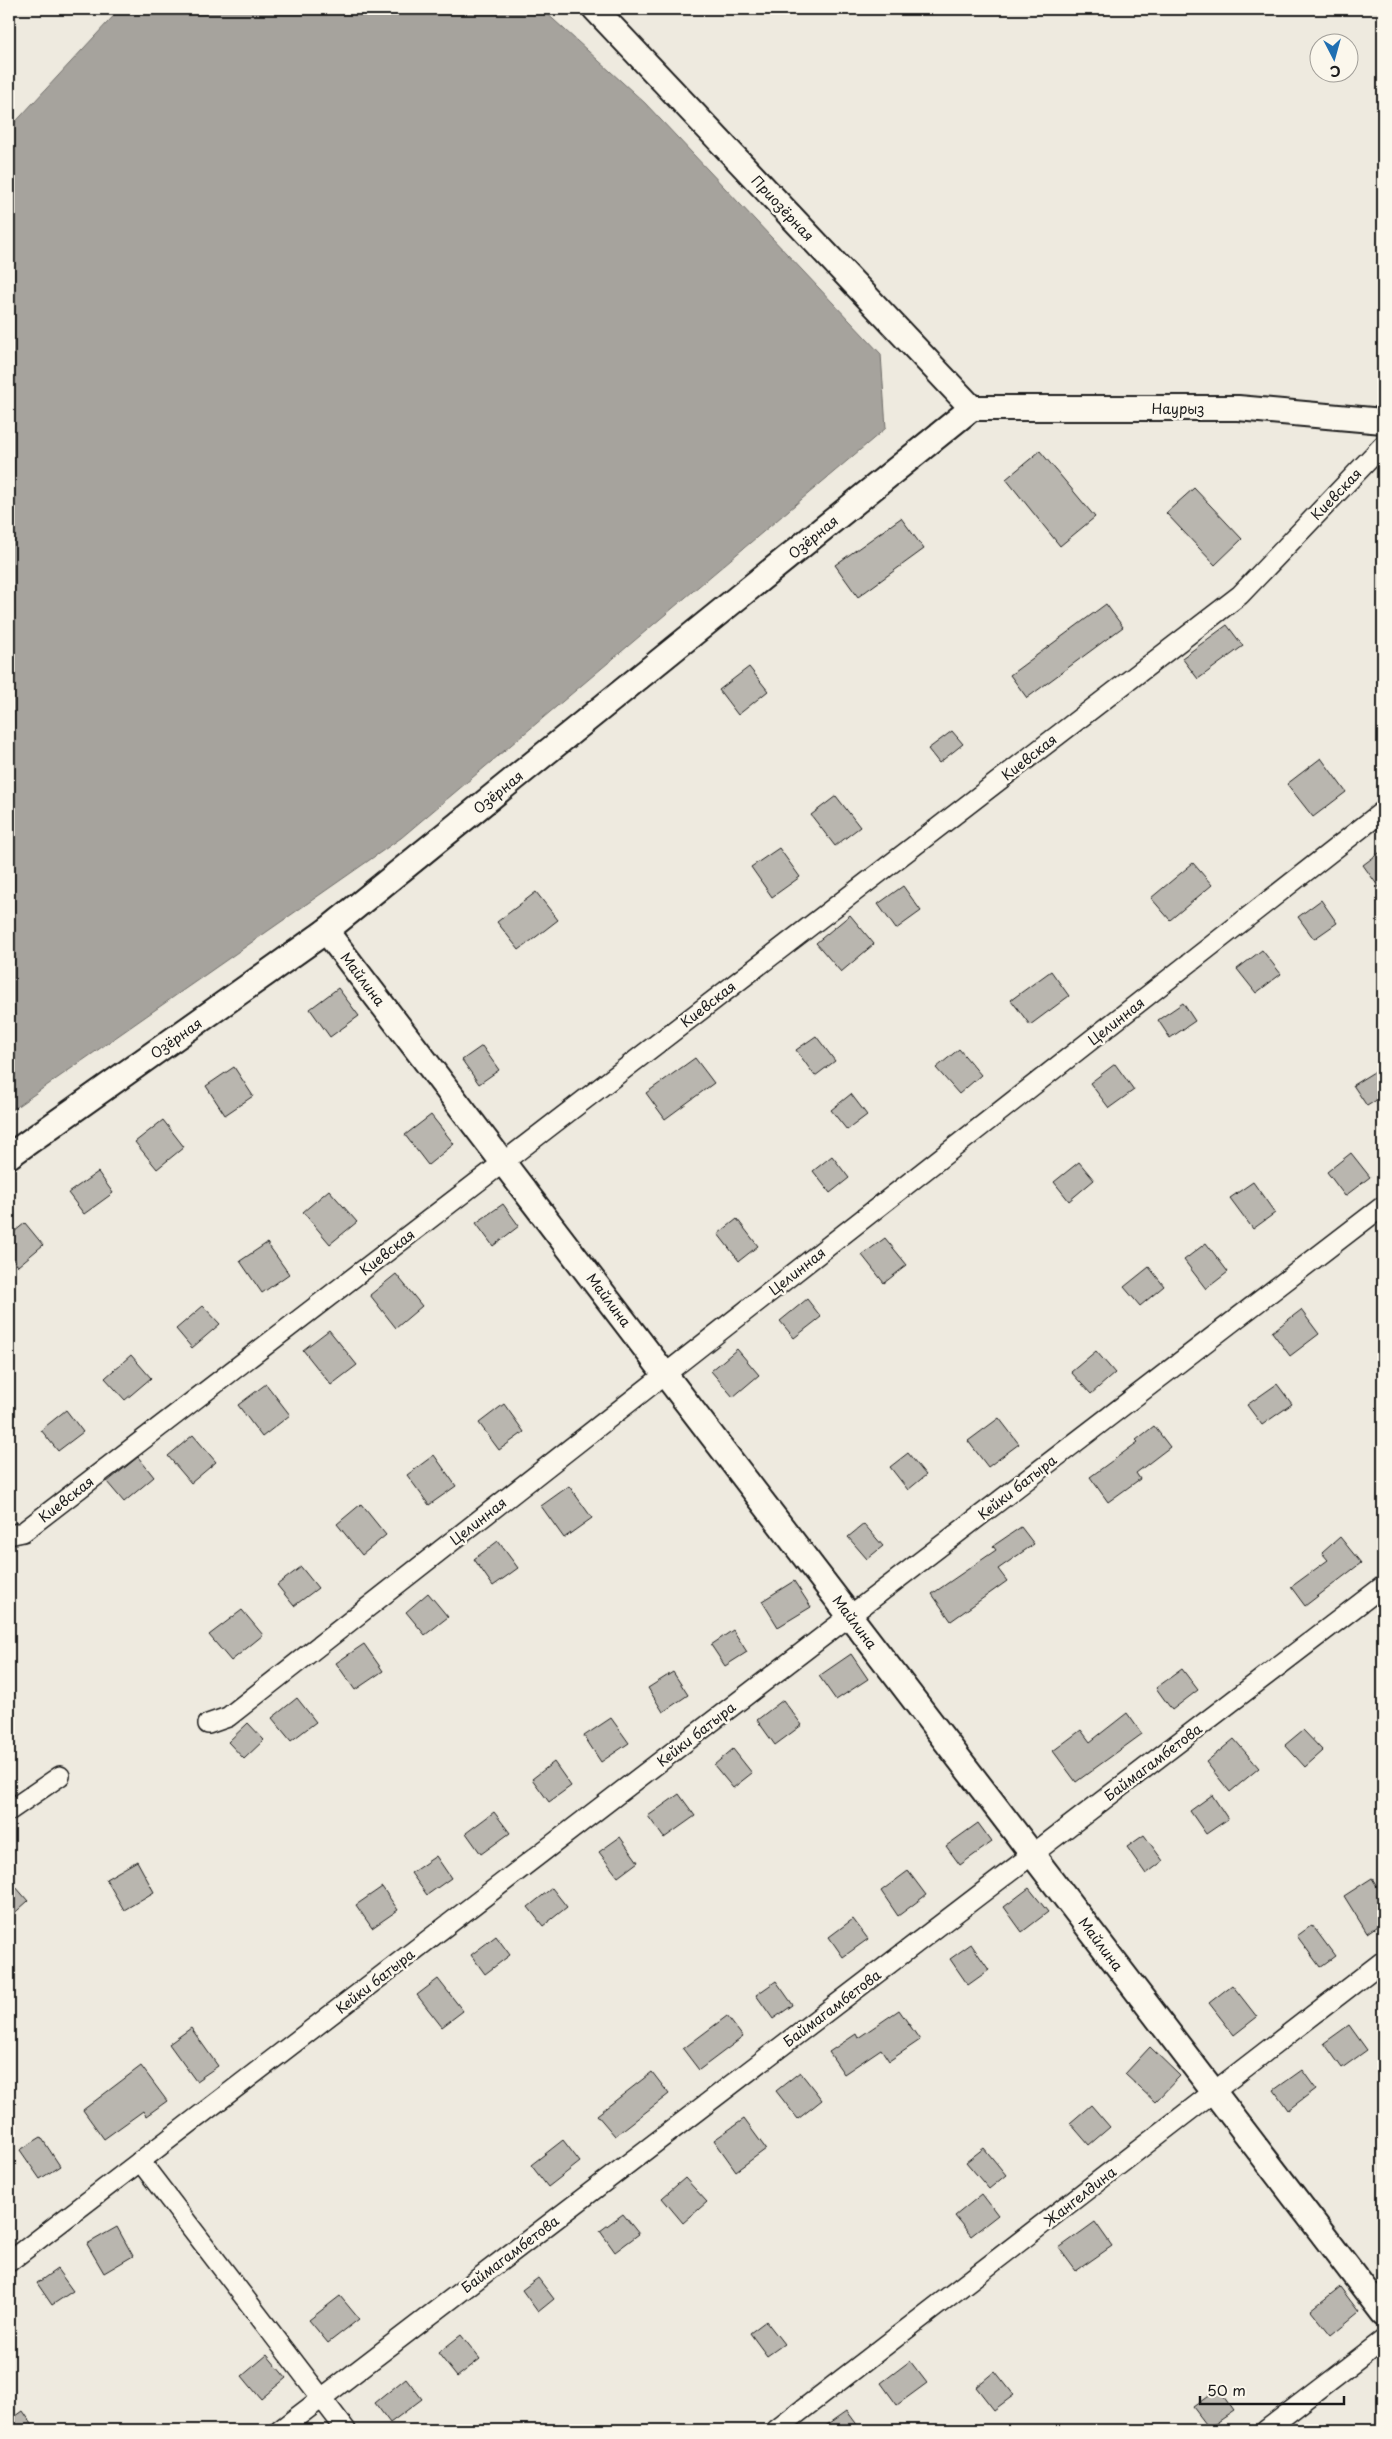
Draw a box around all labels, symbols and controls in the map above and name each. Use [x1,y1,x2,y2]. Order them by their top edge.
north arrow [1310,32,1360,82]
text: С [1329,60,1342,82]
street label: Приозёрная [747,170,819,246]
street label: Наурыз [1152,398,1204,419]
street label: Киевская [1306,463,1366,525]
street label: Озёрная [784,510,842,564]
street label: Киевская [997,729,1061,785]
street label: Озёрная [469,765,527,819]
street label: Майлина [336,948,390,1011]
street label: Киевская [676,976,740,1032]
street label: Целинная [1083,992,1149,1050]
street label: Озёрная [146,1013,206,1063]
street label: Киевская [355,1224,419,1280]
street label: Целинная [764,1242,830,1300]
street label: Майлина [582,1269,636,1332]
street label: Кейки батыра [973,1449,1061,1525]
street label: Киевская [34,1471,98,1527]
street label: Целинная [445,1492,511,1550]
street label: Майлина [828,1591,882,1654]
street label: Кейки батыра [652,1696,740,1772]
street label: Баймагамбетова [1100,1718,1207,1806]
street label: Майлина [1074,1913,1128,1976]
street label: Кейки батыра [331,1943,419,2019]
street label: Баймагамбетова [779,1964,886,2052]
street label: Жангелдина [1039,2161,1121,2231]
street label: Баймагамбетова [457,2210,564,2298]
scale bar [1200,2374,1343,2406]
text: 50 m [1207,2378,1246,2401]

